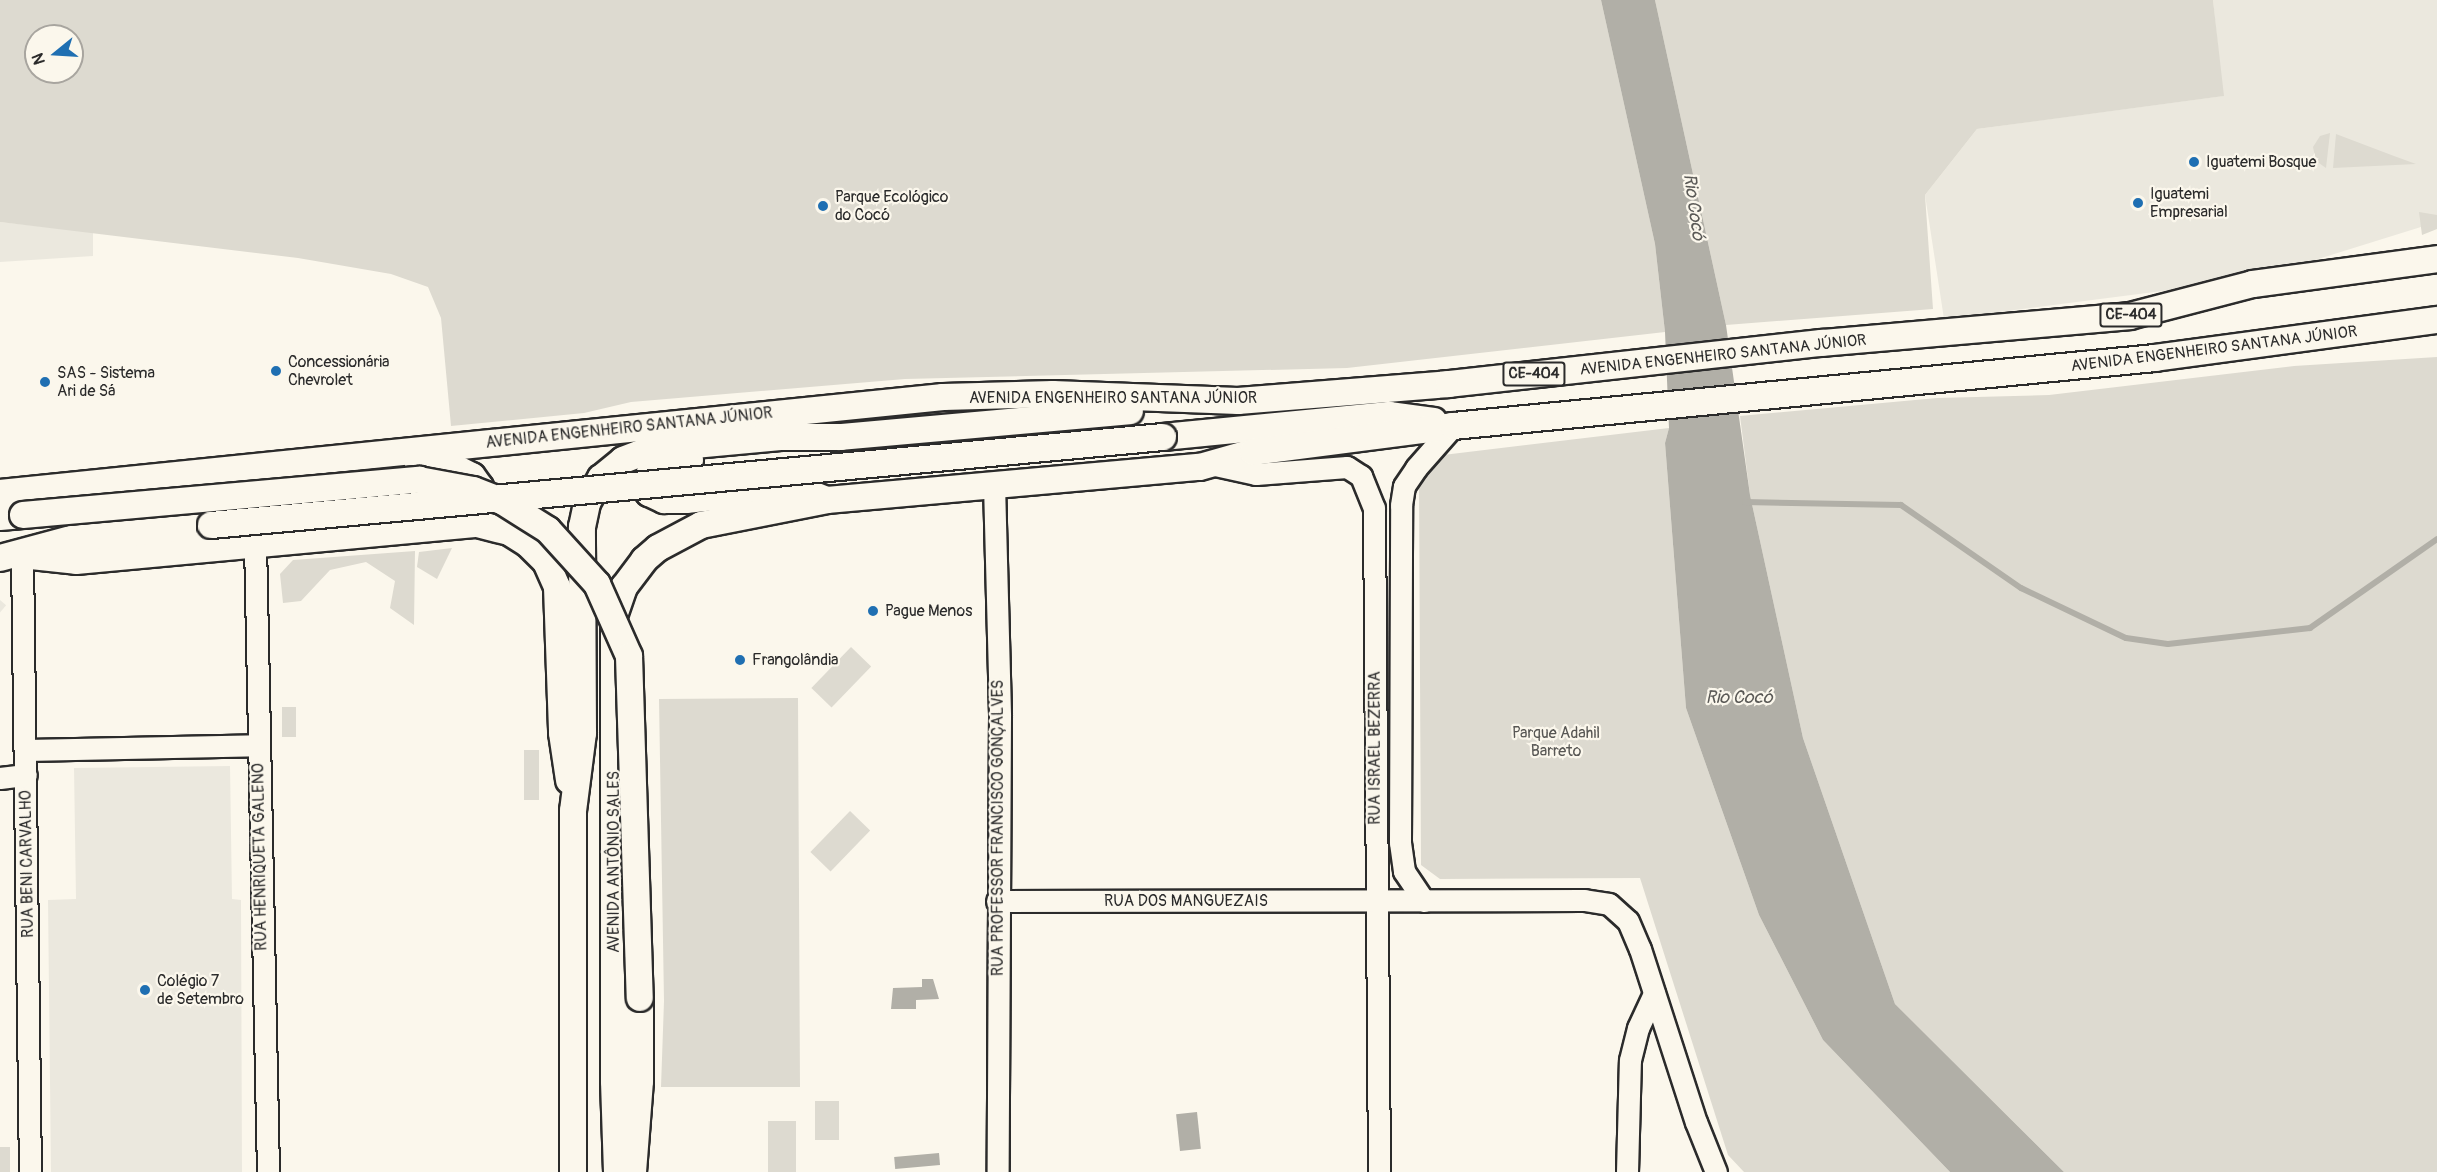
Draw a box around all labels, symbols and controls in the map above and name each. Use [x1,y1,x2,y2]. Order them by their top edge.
north arrow [24,24,84,84]
text: N [28,51,50,67]
place label: Iguatemi Bosque [2206,152,2316,172]
marker: Iguatemi Bosque [2187,155,2201,169]
water label: Rio Cocó [1678,172,1708,242]
place label: Iguatemi Empresarial [2150,184,2228,222]
place label: Parque Ecológico do Cocó [835,187,948,225]
marker: Iguatemi Empresarial [2131,196,2145,210]
marker: Parque Ecológico do Cocó [816,199,830,213]
road number: CE-404 [2098,303,2164,327]
street label: AVENIDA ENGENHEIRO SANTANA JÚNIOR [2070,322,2358,376]
street label: AVENIDA ENGENHEIRO SANTANA JÚNIOR [1579,330,1867,380]
place label: Concessionária Chevrolet [288,352,389,390]
road number: CE-404 [1501,362,1567,386]
place label: SAS - Sistema Ari de Sá [57,363,155,401]
marker: Concessionária Chevrolet [269,364,283,378]
marker: SAS - Sistema Ari de Sá [38,375,52,389]
street label: AVENIDA ENGENHEIRO SANTANA JÚNIOR [969,388,1257,408]
street label: AVENIDA ENGENHEIRO SANTANA JÚNIOR [485,403,773,453]
place label: Pague Menos [885,601,972,621]
marker: Pague Menos [866,604,880,618]
place label: Frangolândia [752,650,838,670]
marker: Frangolândia [733,653,747,667]
street label: RUA ISRAEL BEZERRA [1365,671,1385,825]
street label: RUA PROFESSOR FRANCISCO GONÇALVES [988,680,1008,976]
water label: Rio Cocó [1706,687,1772,709]
park label: Parque Adahil Barreto [1512,723,1600,761]
street label: RUA HENRIQUETA GALENO [249,763,271,951]
street label: AVENIDA ANTÔNIO SALES [604,771,624,953]
street label: RUA BENI CARVALHO [16,790,38,938]
street label: RUA DOS MANGUEZAIS [1104,891,1268,911]
place label: Colégio 7 de Setembro [157,971,244,1009]
marker: Colégio 7 de Setembro [138,983,152,997]

